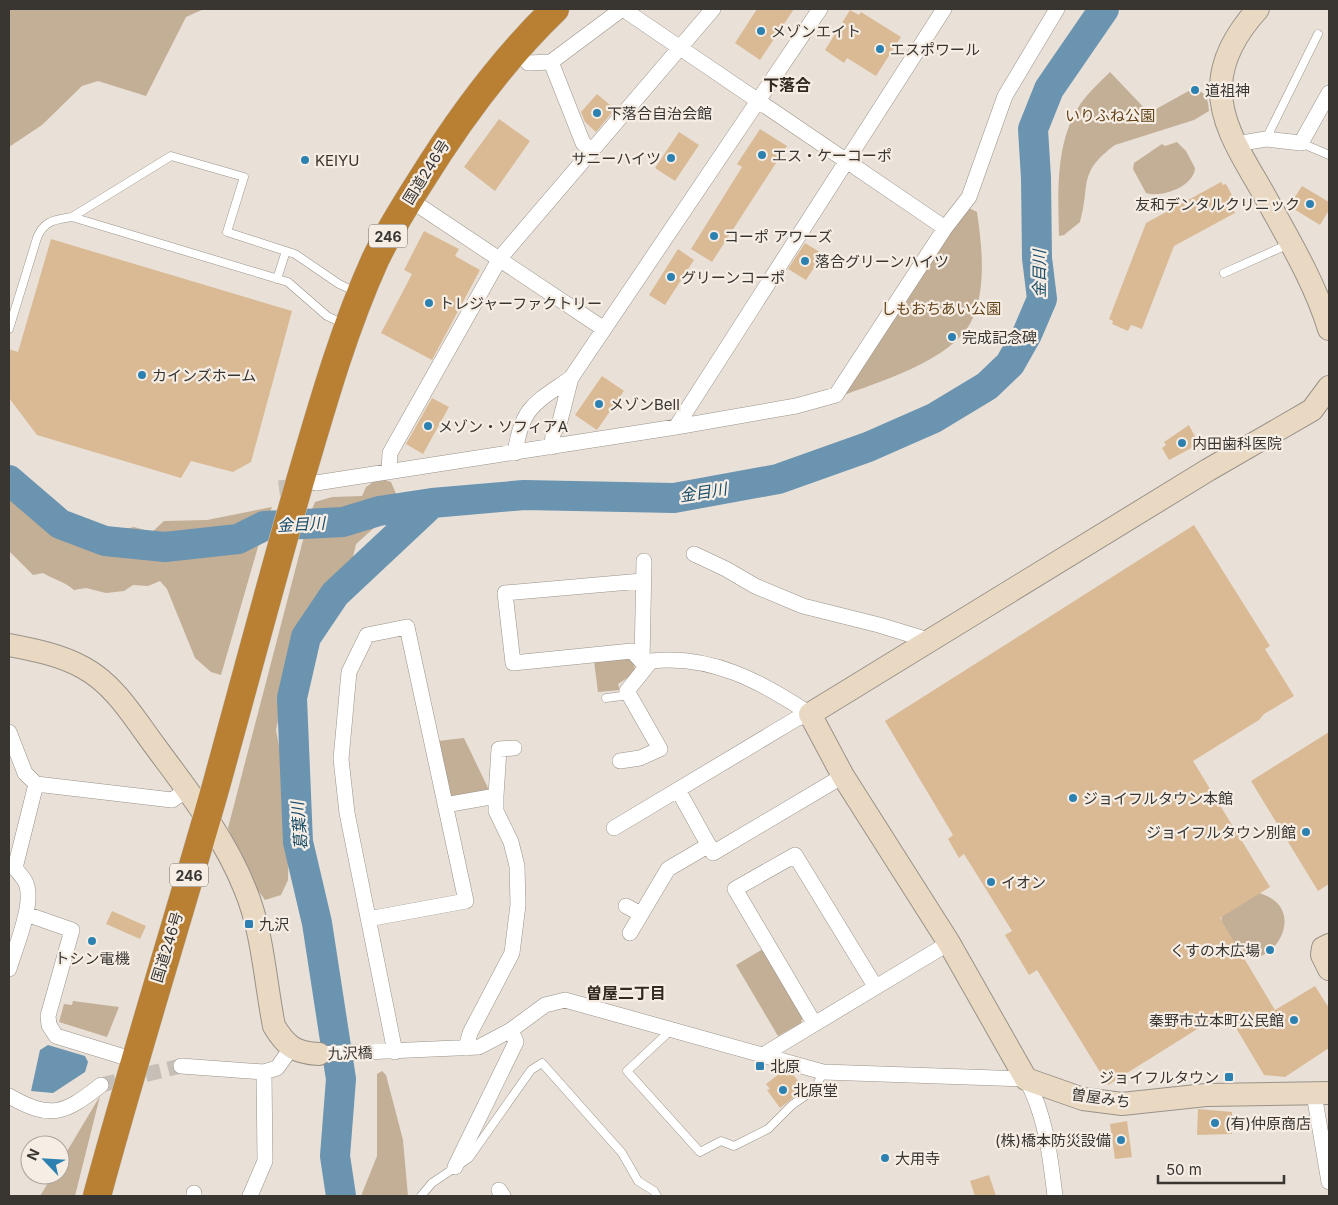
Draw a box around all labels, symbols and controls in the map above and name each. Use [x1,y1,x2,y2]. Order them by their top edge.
place label: メゾンエイト [771,22,861,41]
marker: メゾンエイト [755,25,767,37]
place label: エスポワール [890,40,980,59]
marker: エスポワール [874,43,886,55]
district label: 下落合 [763,75,811,95]
place label: 道祖神 [1205,81,1250,100]
marker: 道祖神 [1189,84,1201,96]
place label: 下落合自治会館 [607,104,712,123]
park label: いりふね公園 [1065,106,1155,125]
marker: 下落合自治会館 [591,107,603,119]
street label: 国道246号 [399,136,453,208]
place label: エス・ケーコーポ [772,146,892,165]
place label: サニーハイツ [572,149,661,168]
marker: エス・ケーコーポ [756,149,768,161]
place label: KEIYU [315,151,359,170]
marker: サニーハイツ [665,152,677,164]
marker: KEIYU [299,154,311,166]
place label: 友和デンタルクリニック [1135,195,1300,214]
marker: 友和デンタルクリニック [1304,198,1316,210]
road number: 246 [369,225,407,248]
place label: コーポ アワーズ [724,227,832,246]
marker: コーポ アワーズ [708,230,720,242]
water label: 金目川 [1029,248,1049,298]
place label: 落合グリーンハイツ [815,252,949,271]
marker: 落合グリーンハイツ [799,255,811,267]
place label: グリーンコーポ [681,268,785,287]
marker: グリーンコーポ [665,271,677,283]
place label: トレジャーファクトリー [439,294,602,313]
marker: トレジャーファクトリー [423,297,435,309]
park label: しもおちあい公園 [881,299,1001,318]
place label: 完成記念碑 [962,328,1037,347]
marker: 完成記念碑 [946,331,958,343]
place label: カインズホーム [152,366,256,385]
marker: カインズホーム [136,369,148,381]
place label: メゾンBell [609,395,680,414]
marker: メゾンBell [593,398,605,410]
place label: メゾン・ソフィアA [438,417,568,436]
marker: メゾン・ソフィアA [422,420,434,432]
place label: 内田歯科医院 [1192,434,1282,453]
marker: 内田歯科医院 [1176,437,1188,449]
water label: 金目川 [678,478,730,506]
water label: 金目川 [277,513,327,535]
place label: ジョイフルタウン本館 [1083,789,1233,808]
marker: ジョイフルタウン本館 [1067,792,1079,804]
water label: 葛葉川 [287,799,311,851]
place label: ジョイフルタウン別館 [1146,823,1296,842]
marker: ジョイフルタウン別館 [1300,826,1312,838]
road number: 246 [170,864,208,886]
place label: イオン [1001,873,1046,892]
marker: イオン [985,876,997,888]
street label: 国道246号 [147,909,187,985]
place label: 九沢 [259,915,289,934]
marker: 九沢 [243,918,255,930]
marker: トシン電機 [86,935,98,947]
place label: くすの木広場 [1170,941,1260,960]
marker: くすの木広場 [1264,944,1276,956]
place label: トシン電機 [54,949,130,968]
district label: 曽屋二丁目 [586,983,666,1003]
place label: 秦野市立本町公民館 [1149,1011,1284,1030]
marker: 秦野市立本町公民館 [1288,1014,1300,1026]
street label: 九沢橋 [327,1043,373,1063]
place label: 北原 [770,1057,800,1076]
marker: 北原 [754,1060,766,1072]
place label: ジョイフルタウン [1099,1068,1219,1087]
marker: ジョイフルタウン [1223,1071,1235,1083]
place label: 北原堂 [793,1081,838,1100]
marker: 北原堂 [777,1084,789,1096]
street label: 曽屋みち [1070,1084,1132,1112]
place label: (有)仲原商店 [1225,1114,1311,1133]
marker: (有)仲原商店 [1209,1117,1221,1129]
place label: (株)橋本防災設備 [995,1131,1111,1150]
marker: (株)橋本防災設備 [1115,1134,1127,1146]
north arrow [20,1135,70,1185]
text: N [23,1146,43,1163]
place label: 大用寺 [895,1149,940,1168]
marker: 大用寺 [879,1152,891,1164]
scale bar [1158,1152,1284,1184]
text: 50 m [1166,1160,1202,1179]

